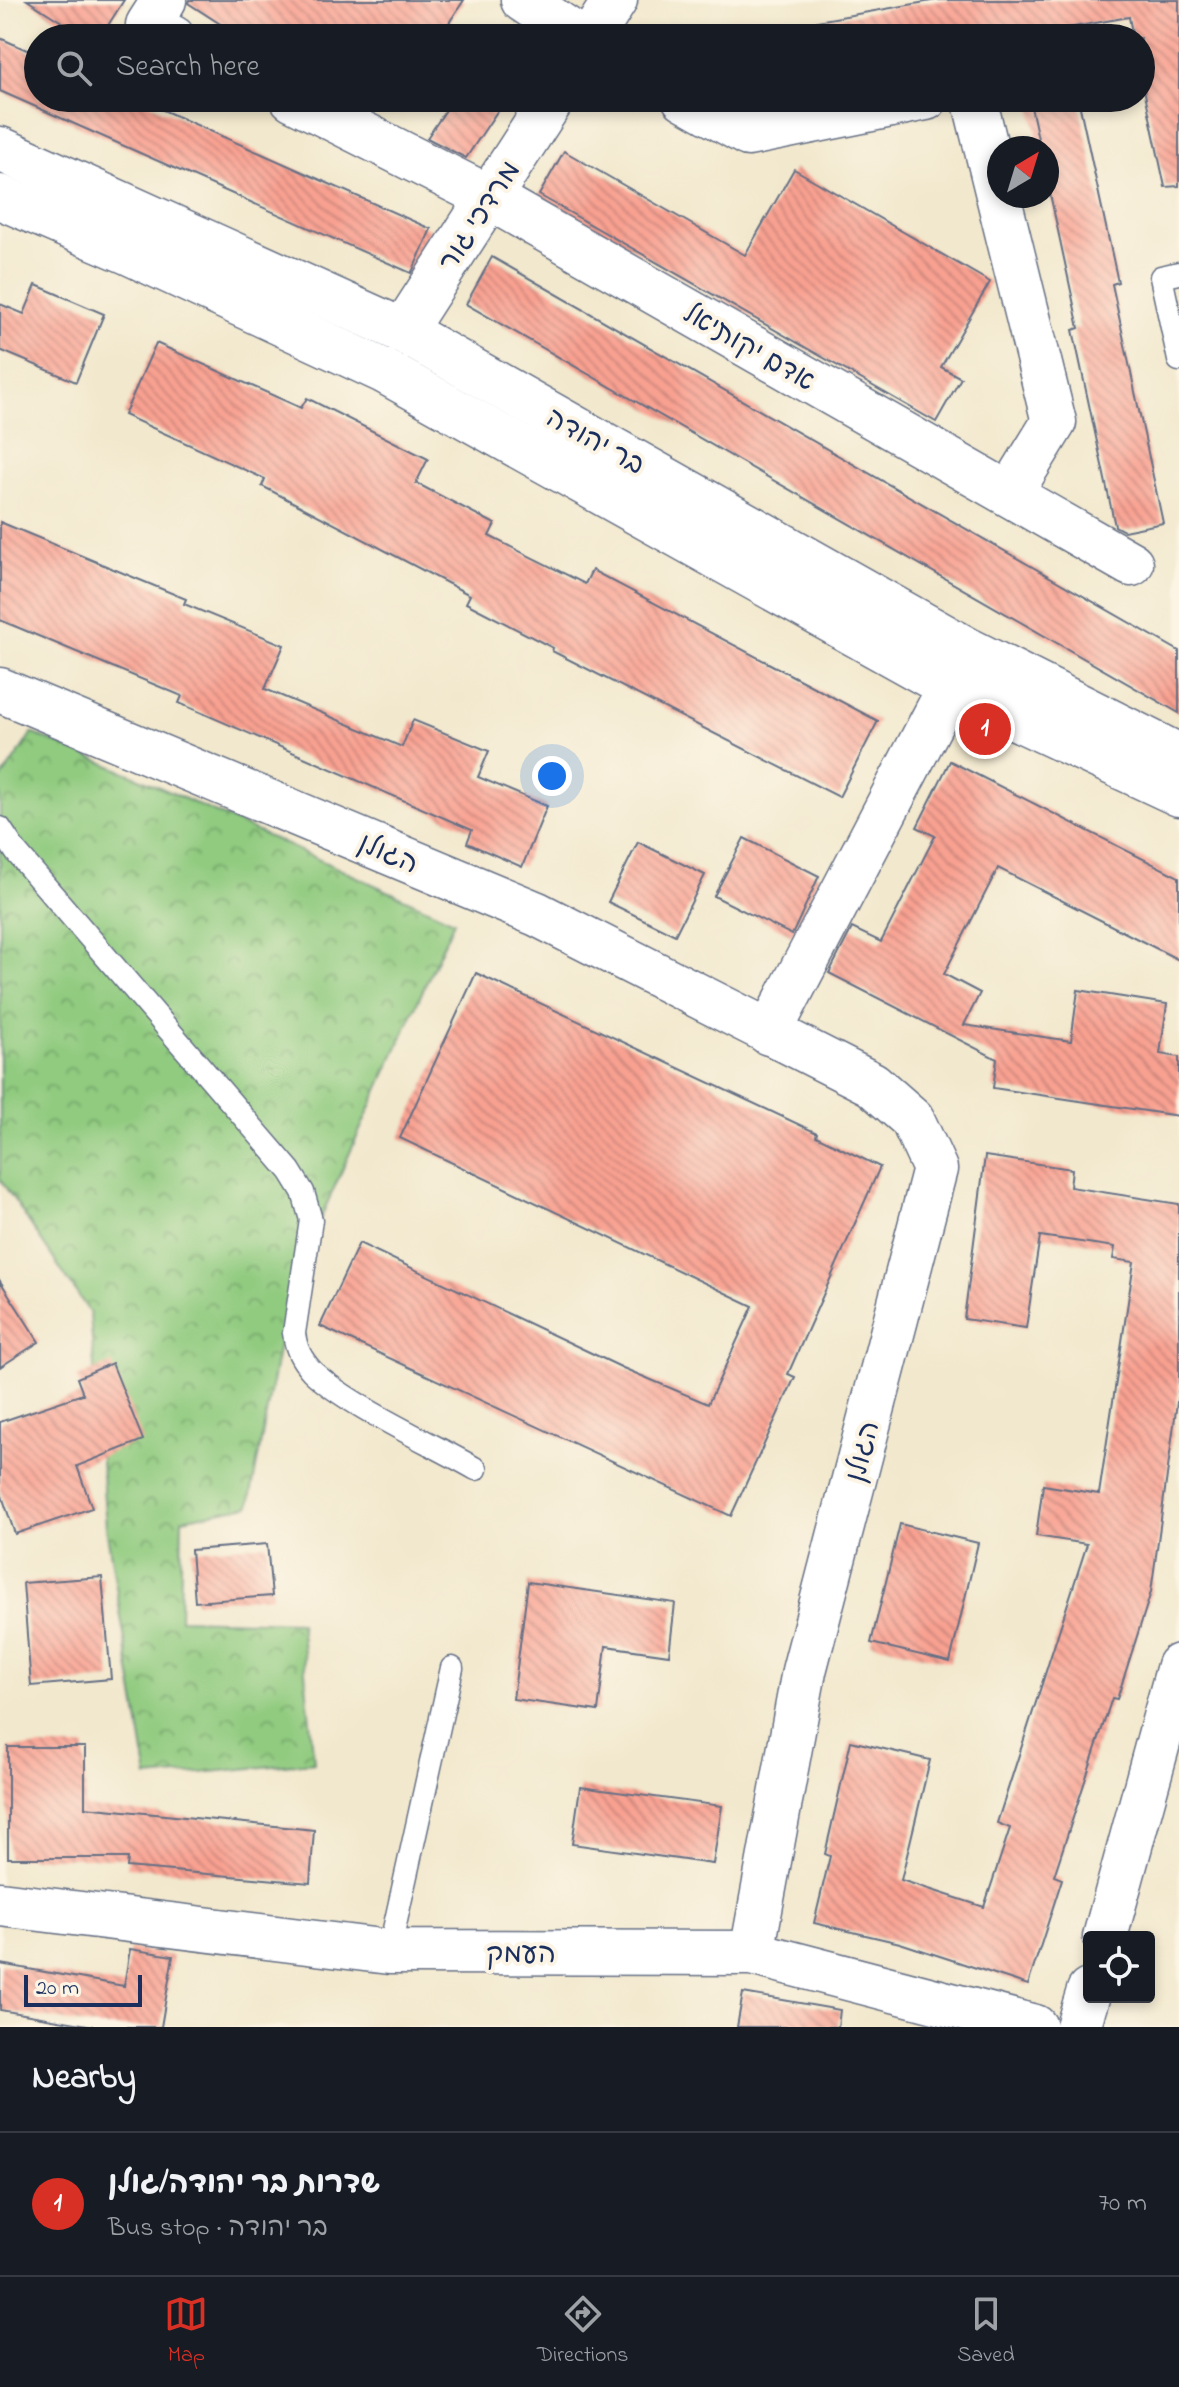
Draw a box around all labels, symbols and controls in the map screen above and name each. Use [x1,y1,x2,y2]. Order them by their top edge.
search box [24,24,1155,112]
icon: search [52,46,96,90]
text: Search here [116,46,260,90]
north arrow [987,136,1059,208]
street label: מרדכי גור [430,153,532,280]
street label: אדם יקותיאל [675,295,822,403]
street label: בר יהודה [537,399,651,487]
pin: 1 [959,699,1011,759]
your location [532,756,572,796]
street label: הגולן [351,824,424,886]
street label: הגולן [837,1417,892,1487]
map controls [1083,1931,1155,2003]
button: locate [1083,1931,1155,2003]
street label: העמק [486,1935,556,1976]
scale bar [24,1971,142,2007]
text: 20 m [36,1973,79,2005]
text: Nearby [32,2054,136,2104]
text: שדרות בר יהודה/גולן [108,2163,380,2207]
text: 1 [54,2185,62,2223]
text: 70 m [1098,2185,1147,2223]
text: Bus stop · בר יהודה [108,2210,328,2248]
tab: Map [164,2292,208,2372]
tab: Directions [537,2292,628,2372]
tab: Saved [957,2292,1015,2372]

